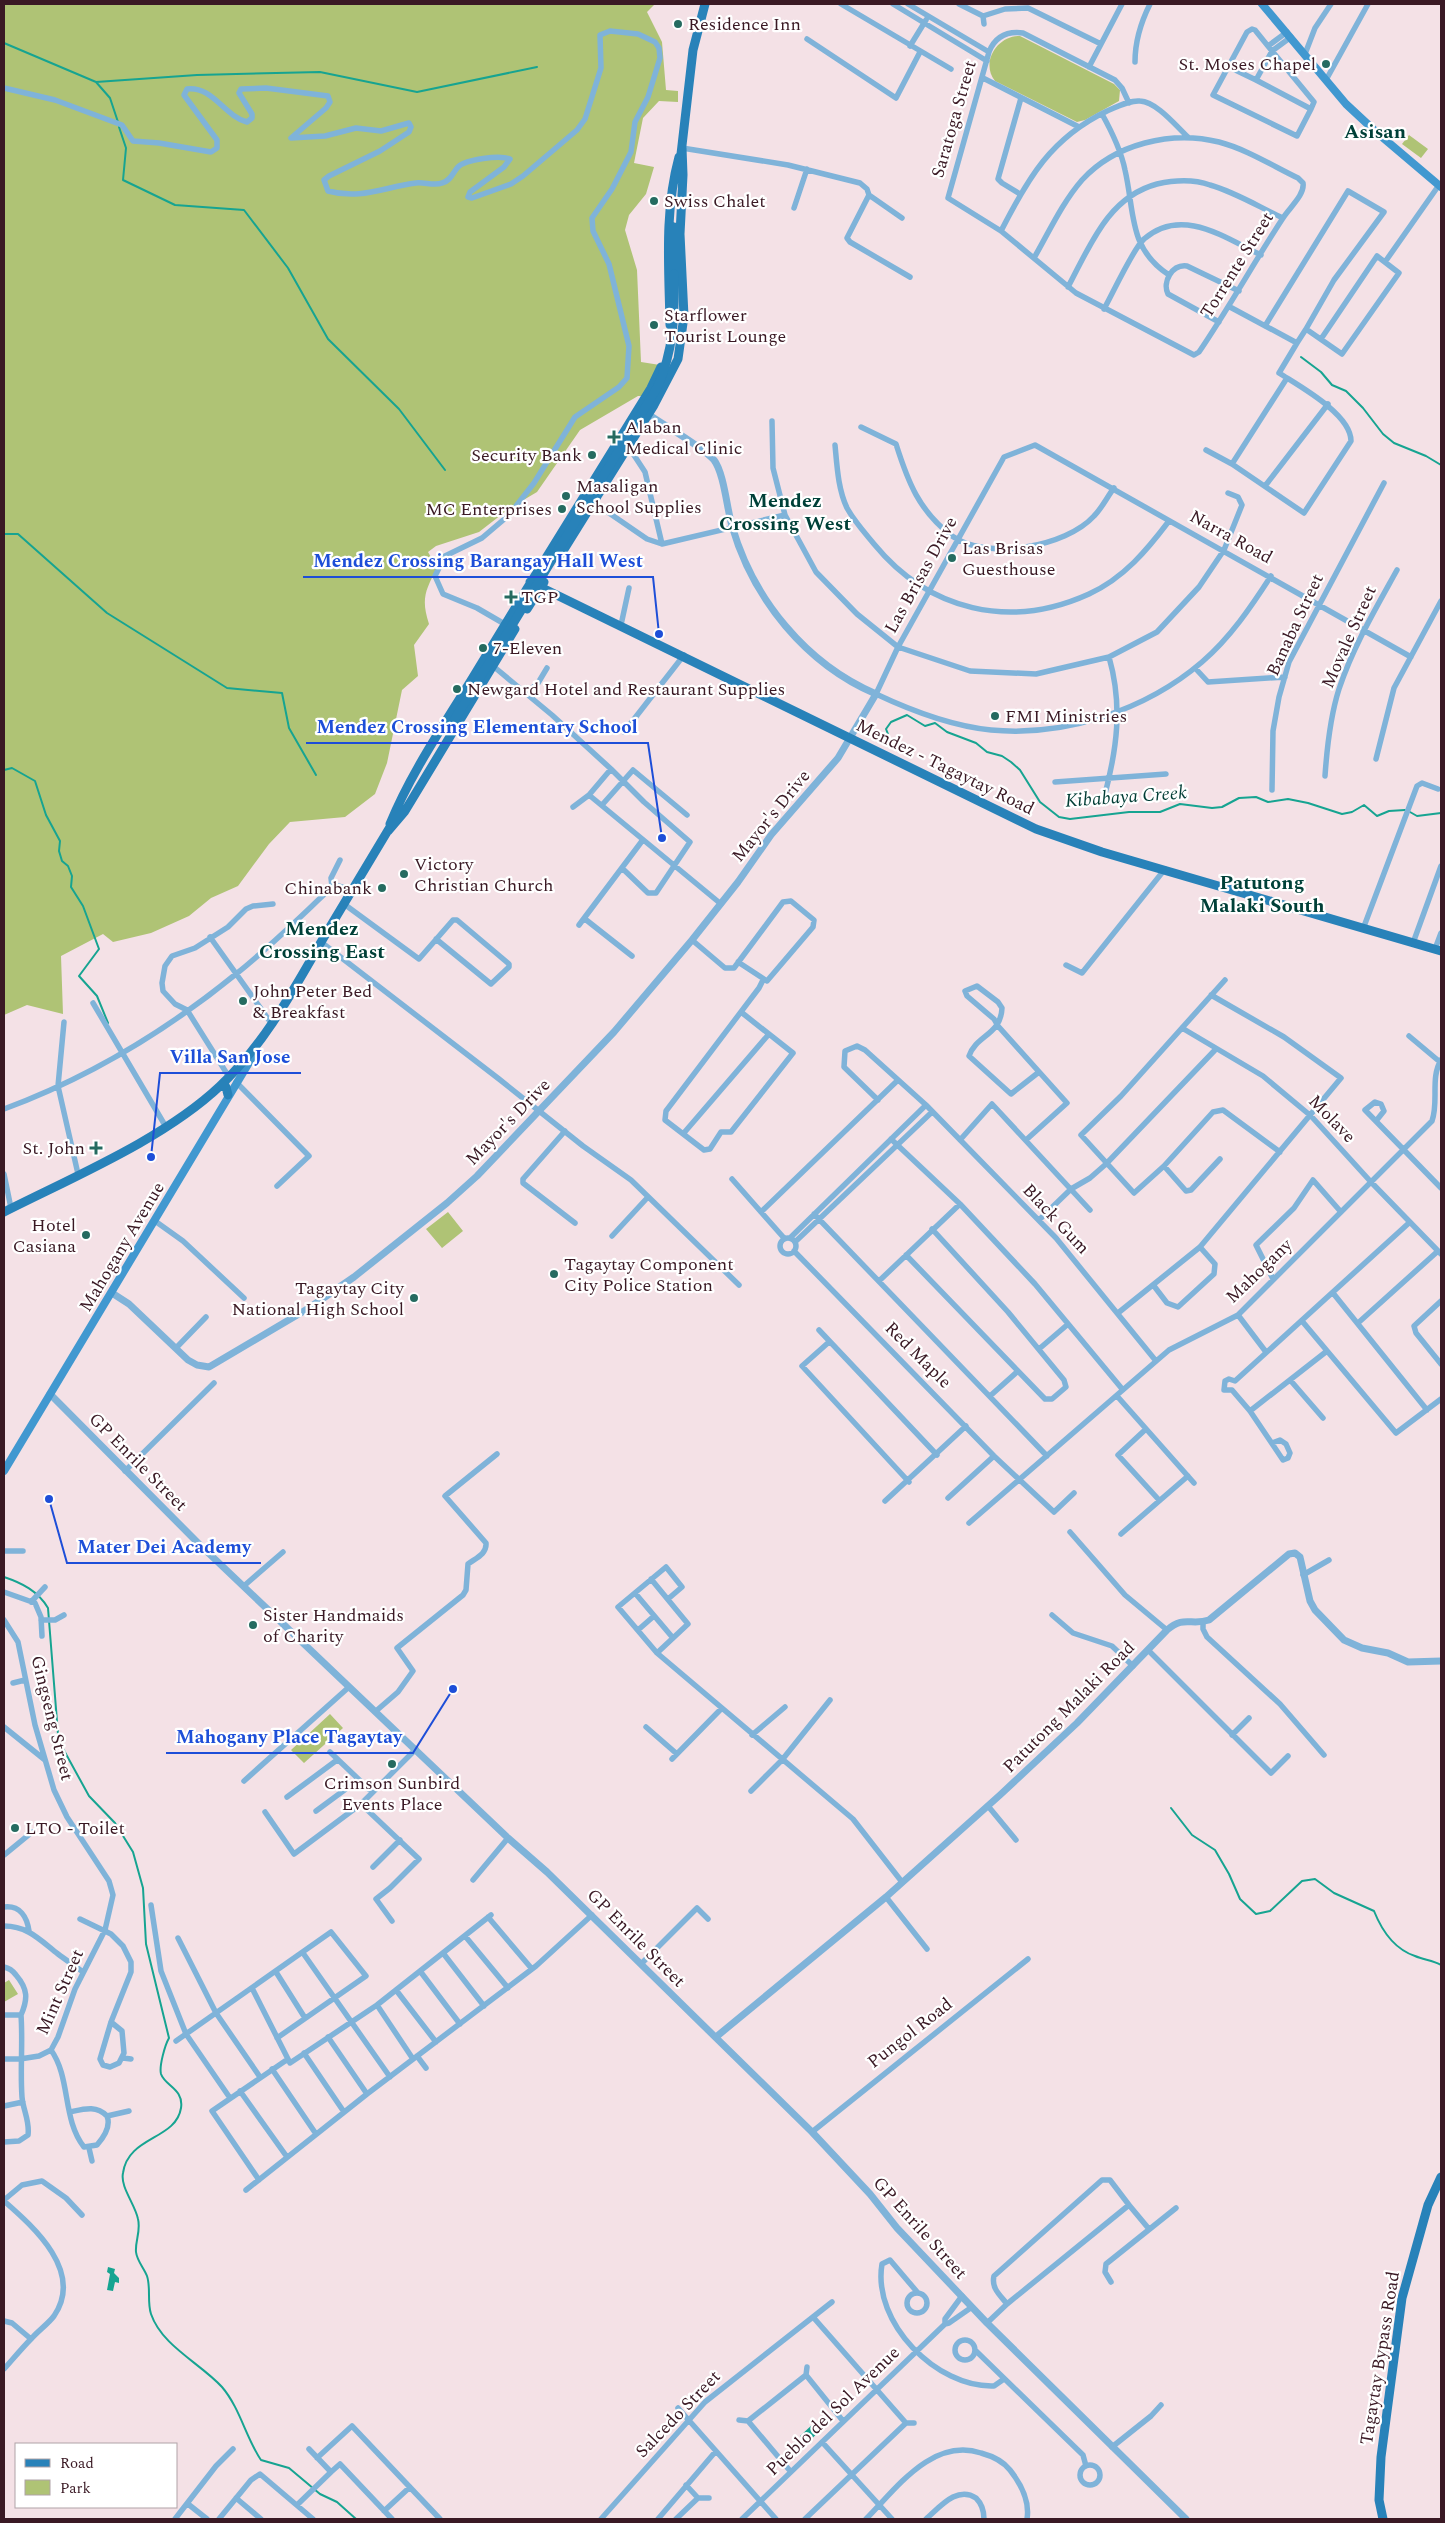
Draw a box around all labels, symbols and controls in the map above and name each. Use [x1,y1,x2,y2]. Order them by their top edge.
place label: Residence Inn [688,11,801,38]
marker: Residence Inn [672,18,684,30]
place label: St. Moses Chapel [1179,51,1316,78]
street label: Saratoga Street [924,57,984,181]
marker: St. Moses Chapel [1320,58,1332,70]
district label: Asisan [1344,117,1406,147]
place label: Swiss Chalet [664,188,766,215]
marker: Swiss Chalet [648,195,660,207]
street label: Torrente Street [1193,206,1281,324]
place label: Starflower Tourist Lounge [664,302,786,350]
marker: Starflower Tourist Lounge [648,319,660,331]
place label: Alaban Medical Clinic [625,414,742,462]
marker: Alaban Medical Clinic [607,430,621,444]
place label: Security Bank [471,442,582,469]
marker: Security Bank [586,449,598,461]
place label: Masaligan School Supplies [576,473,702,521]
district label: Mendez Crossing West [719,486,851,539]
marker: Masaligan School Supplies [560,490,572,502]
place label: MC Enterprises [426,496,552,523]
marker: MC Enterprises [556,503,568,515]
street label: Narra Road [1185,503,1277,571]
street label: Las Brisas Drive [878,512,964,638]
place label: Las Brisas Guesthouse [962,535,1055,583]
callout: Mendez Crossing Barangay Hall West [303,543,653,577]
text: Mendez Crossing Barangay Hall West [313,547,643,576]
marker: Las Brisas Guesthouse [946,552,958,564]
street label: Banaba Street [1259,569,1331,681]
street label: Movale Street [1314,581,1384,693]
place label: TGP [521,584,558,611]
marker: TGP [505,591,517,603]
place label: 7-Eleven [493,635,562,662]
marker: 7-Eleven [477,642,489,654]
place label: Newgard Hotel and Restaurant Supplies [467,676,785,703]
marker: Newgard Hotel and Restaurant Supplies [451,683,463,695]
place label: FMI Ministries [1005,703,1127,730]
callout: Mendez Crossing Elementary School [306,709,648,743]
marker: FMI Ministries [989,710,1001,722]
street label: Mendez - Tagaytay Road [851,712,1039,822]
text: Mendez Crossing Elementary School [316,713,638,742]
street label: Mayor's Drive [725,764,817,868]
water label: Kibabaya Creek [1064,778,1188,816]
place label: Victory Christian Church [414,851,554,899]
marker: Victory Christian Church [398,868,410,880]
district label: Patutong Malaki South [1199,868,1325,921]
place label: Chinabank [284,875,372,902]
marker: Chinabank [376,882,388,894]
district label: Mendez Crossing East [259,914,385,967]
place label: John Peter Bed & Breakfast [253,978,372,1026]
marker: John Peter Bed & Breakfast [237,995,249,1007]
callout: Villa San Jose [160,1039,301,1073]
text: Villa San Jose [170,1043,290,1072]
street label: Mayor's Drive [459,1072,557,1172]
street label: Molave [1302,1089,1362,1149]
place label: St. John [23,1135,85,1162]
marker: St. John [89,1141,103,1155]
street label: Mahogany Avenue [72,1177,172,1317]
street label: Black Gum [1016,1177,1096,1261]
place label: Hotel Casiana [13,1212,76,1260]
marker: Hotel Casiana [80,1229,92,1241]
street label: Mahogany [1220,1231,1299,1310]
place label: Tagaytay Component City Police Station [564,1251,734,1299]
marker: Tagaytay Component City Police Station [548,1268,560,1280]
place label: Tagaytay City National High School [232,1275,405,1323]
marker: Tagaytay City National High School [408,1292,420,1304]
street label: Red Maple [878,1315,958,1395]
street label: GP Enrile Street [82,1406,194,1518]
callout: Mater Dei Academy [67,1529,261,1563]
text: Mater Dei Academy [77,1533,252,1562]
place label: Sister Handmaids of Charity [263,1602,404,1650]
marker: Sister Handmaids of Charity [247,1619,259,1631]
street label: Patutong Malaki Road [997,1635,1141,1779]
street label: Gingseng Street [23,1653,81,1783]
callout: Mahogany Place Tagaytay [166,1719,413,1753]
text: Mahogany Place Tagaytay [176,1723,403,1752]
marker: Crimson Sunbird Events Place [386,1758,398,1770]
place label: Crimson Sunbird Events Place [324,1770,460,1818]
place label: LTO - Toilet [25,1815,125,1842]
marker: LTO - Toilet [9,1822,21,1834]
street label: GP Enrile Street [580,1882,692,1994]
street label: Mint Street [29,1945,91,2039]
street label: Pungol Road [862,1991,958,2075]
street label: GP Enrile Street [866,2170,974,2286]
street label: Tagaytay Bypass Road [1353,2269,1407,2447]
street label: Pueblo del Sol Avenue [760,2340,906,2482]
street label: Salcedo Street [629,2364,727,2464]
legend [15,2443,178,2508]
text: Road [60,2452,94,2475]
text: Park [60,2477,91,2500]

